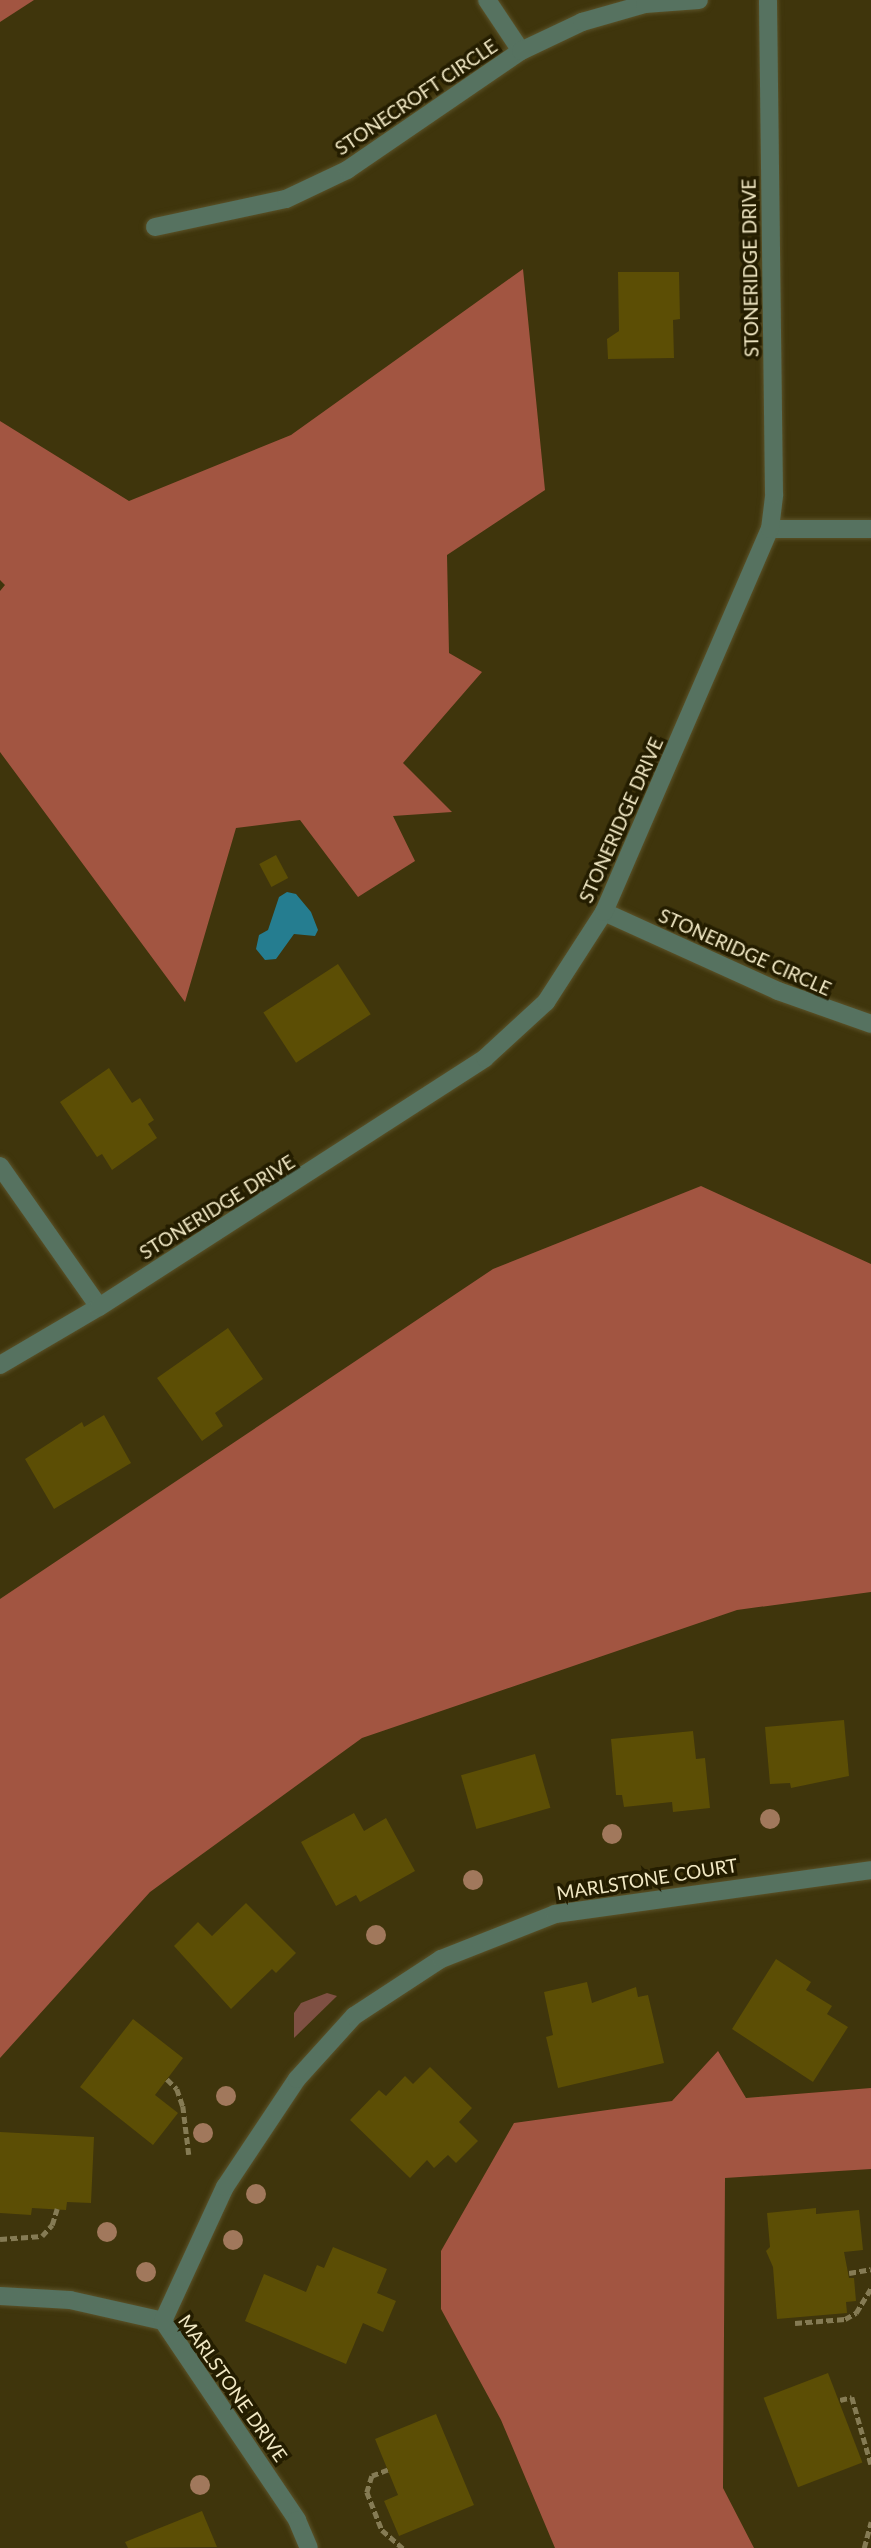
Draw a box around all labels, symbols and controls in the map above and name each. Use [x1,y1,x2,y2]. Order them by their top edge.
street label: STONECROFT CIRCLE [330,34,502,160]
street label: STONERIDGE DRIVE [737,179,763,357]
street label: STONERIDGE DRIVE [574,734,668,906]
street label: STONERIDGE CIRCLE [655,904,835,1000]
street label: STONERIDGE DRIVE [135,1150,299,1264]
street label: MARLSTONE COURT [555,1853,739,1905]
street label: MARLSTONE DRIVE [174,2310,292,2466]

